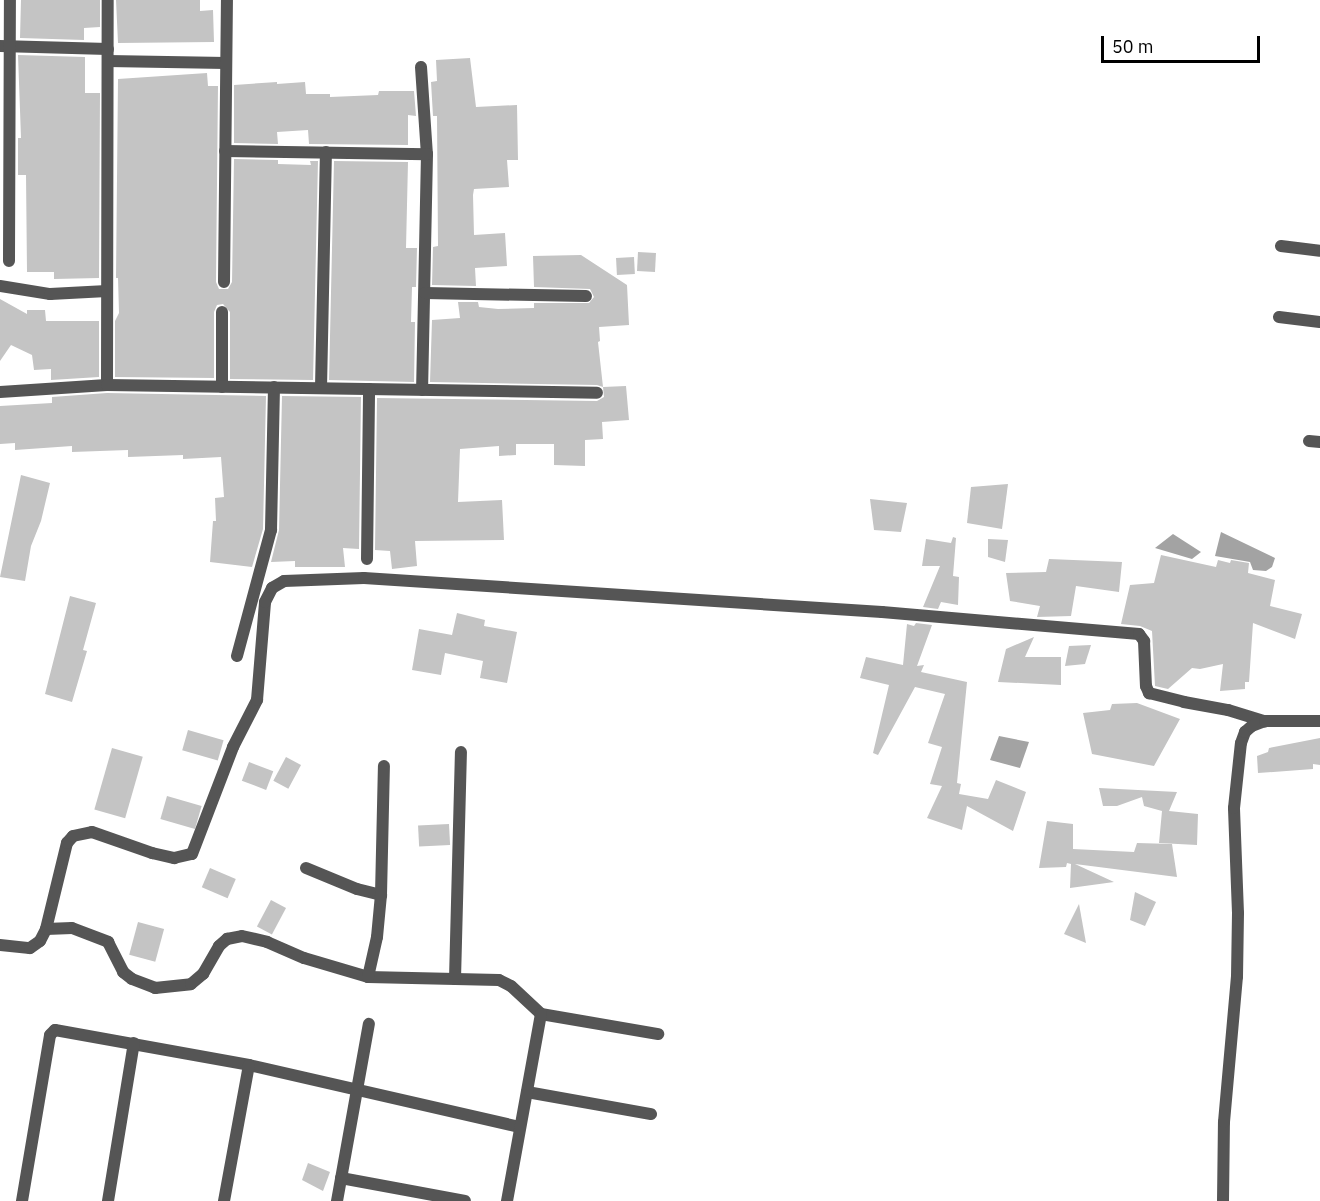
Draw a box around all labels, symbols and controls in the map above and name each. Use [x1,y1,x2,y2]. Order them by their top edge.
scale bar [1104,24,1263,62]
text: 50 m [1112,35,1154,58]

